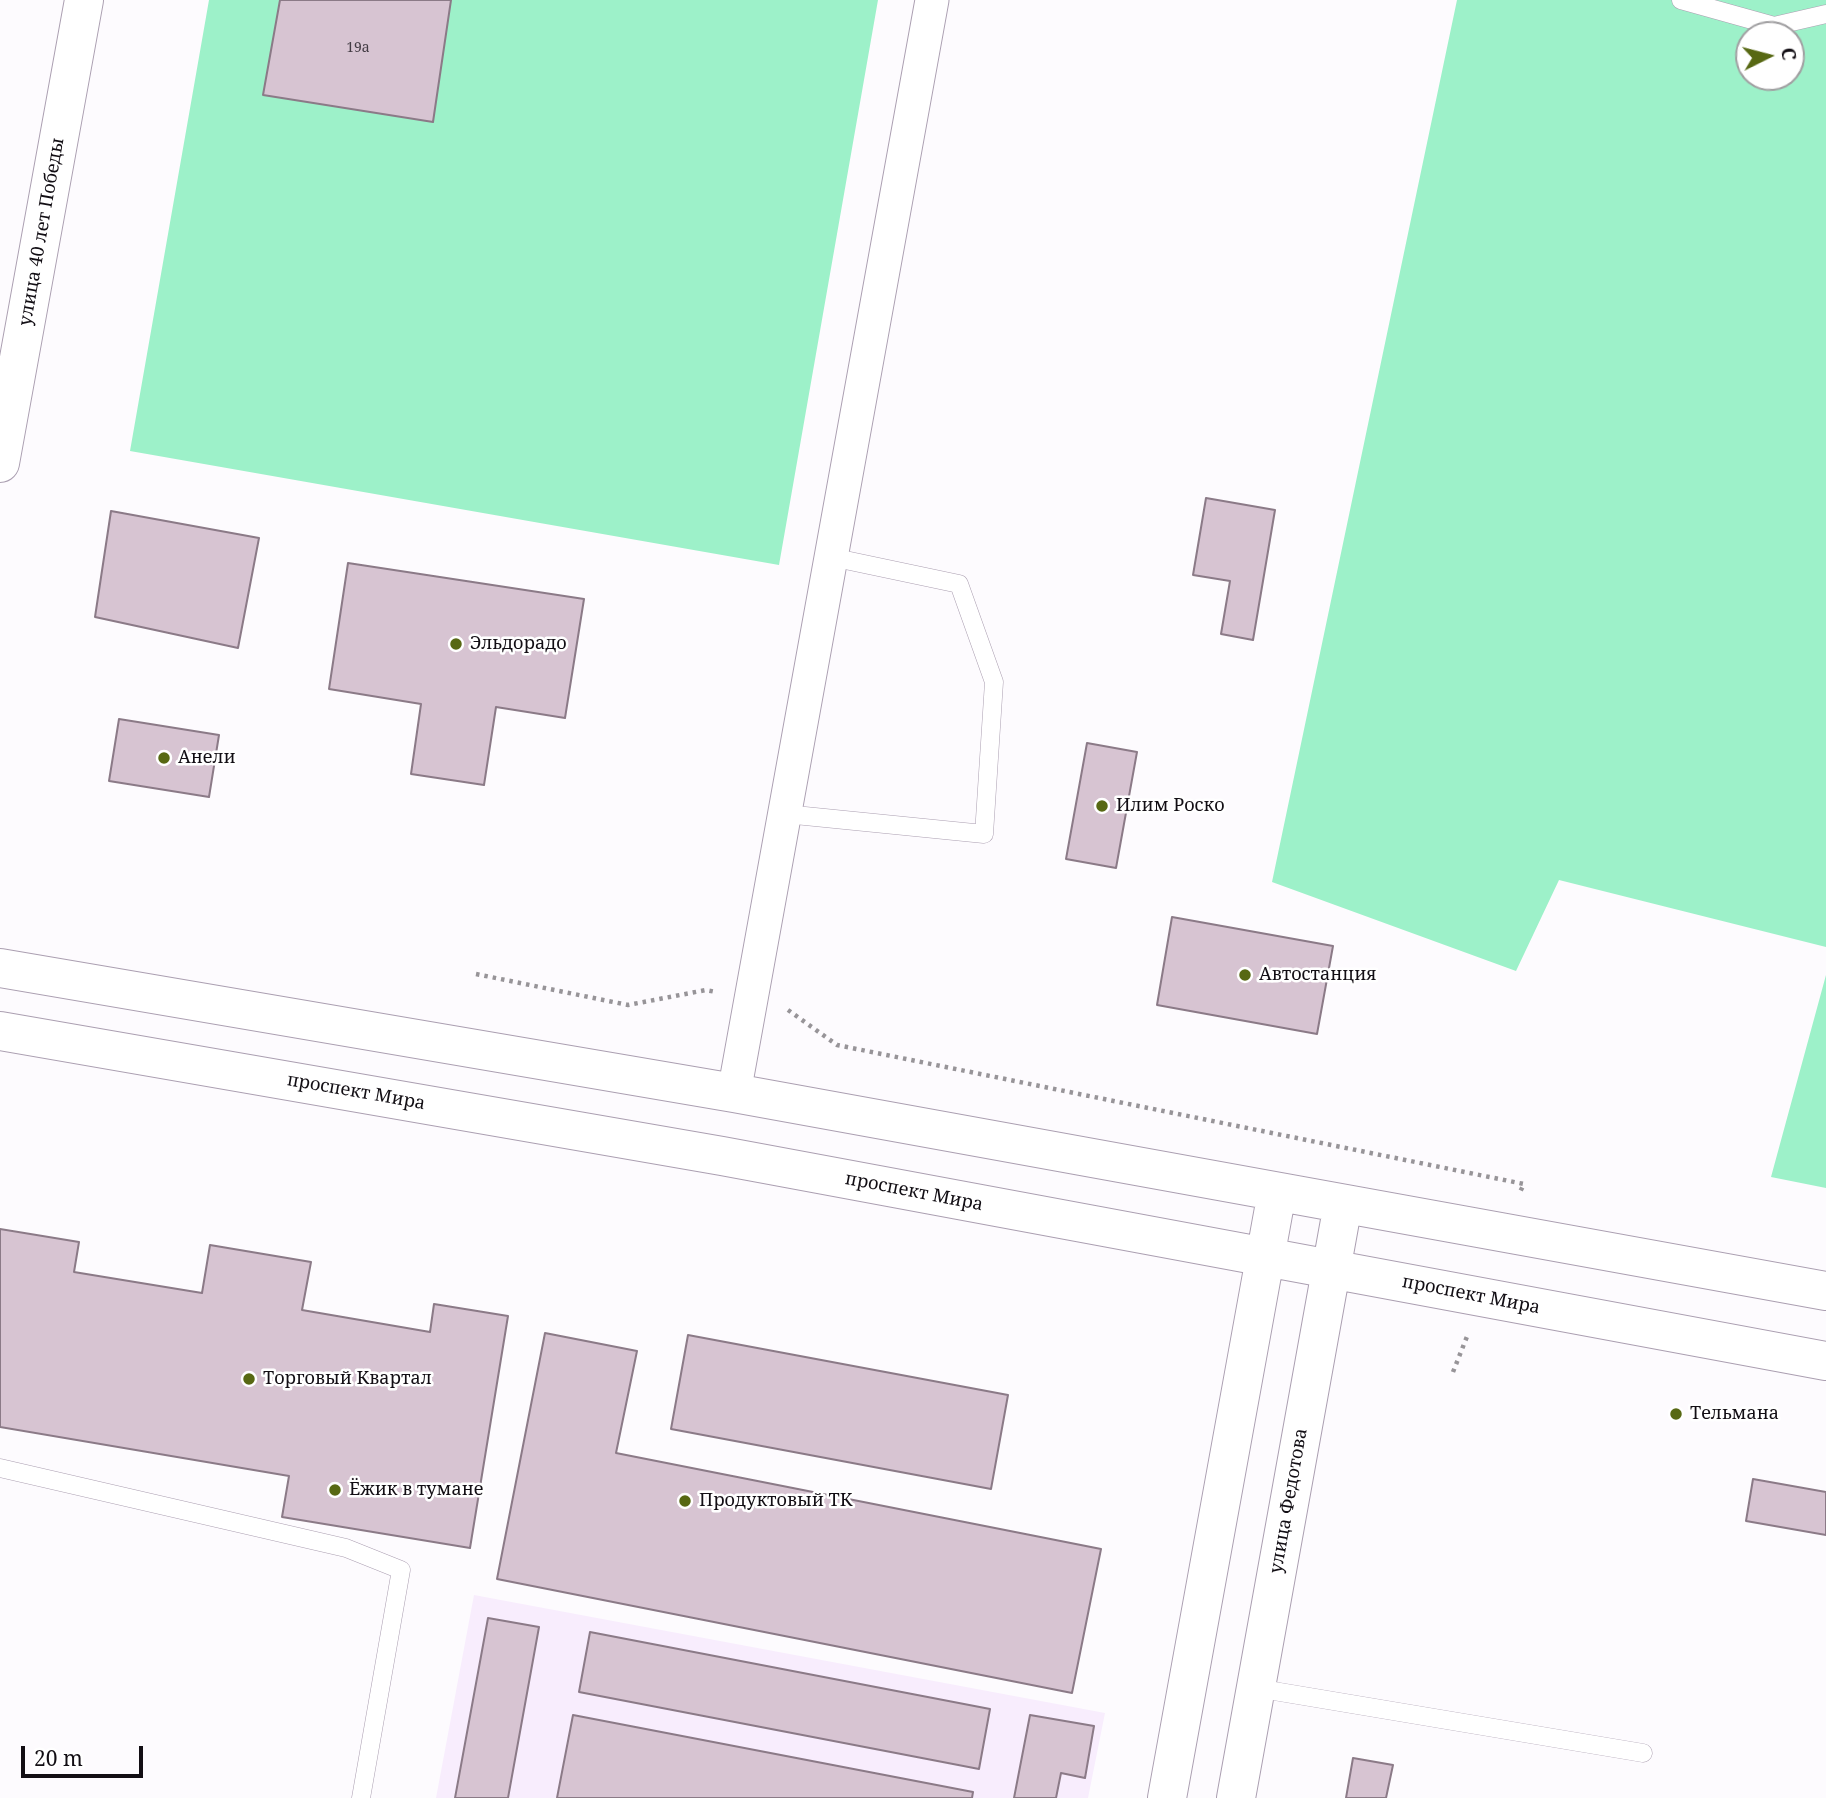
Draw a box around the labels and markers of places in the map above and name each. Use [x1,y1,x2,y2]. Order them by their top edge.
place label: Эльдорадо [470,633,567,655]
marker: Эльдорадо [448,636,464,652]
place label: Анели [178,747,236,769]
marker: Анели [156,750,172,766]
place label: Илим Роско [1116,795,1225,817]
marker: Илим Роско [1094,798,1110,814]
place label: Автостанция [1259,964,1377,986]
marker: Автостанция [1237,967,1253,983]
place label: Торговый Квартал [263,1368,432,1390]
marker: Торговый Квартал [241,1371,257,1387]
place label: Тельмана [1690,1403,1779,1425]
marker: Тельмана [1668,1406,1684,1422]
place label: Ёжик в тумане [349,1479,483,1501]
marker: Ёжик в тумане [327,1482,343,1498]
place label: Продуктовый ТК [699,1490,852,1512]
marker: Продуктовый ТК [677,1493,693,1509]

